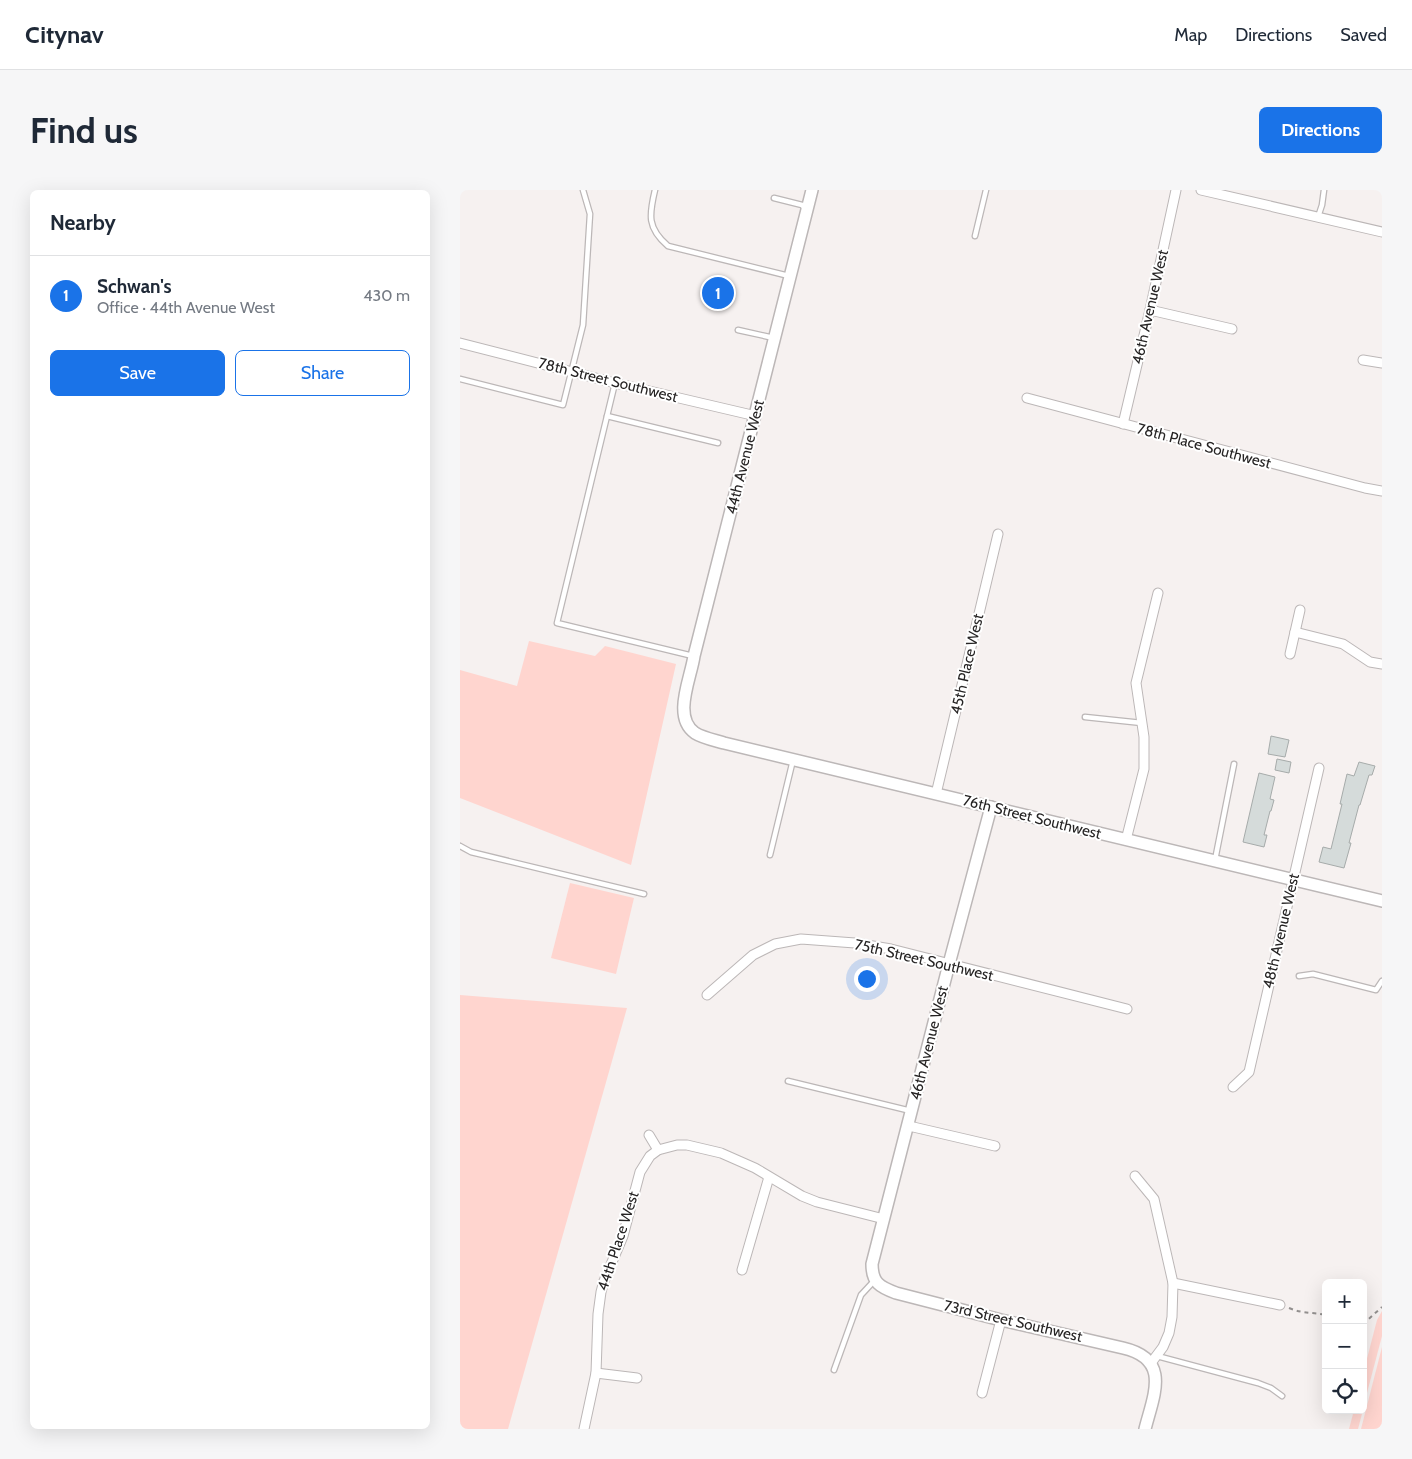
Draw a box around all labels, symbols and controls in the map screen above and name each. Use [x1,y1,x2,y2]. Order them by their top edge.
text: Citynav [25,20,104,49]
text: Map [1174,24,1207,46]
text: Directions [1235,24,1312,46]
text: Saved [1340,24,1387,46]
button: Directions [1259,107,1382,153]
text: Find us [30,109,138,152]
text: Nearby [50,210,116,235]
street label: 46th Avenue West [1128,248,1172,366]
pin: 1 [702,274,734,312]
text: Schwan's [97,275,172,298]
text: 1 [63,286,69,305]
text: 430 m [363,286,410,305]
text: Office · 44th Avenue West [97,298,275,317]
button: Save [50,350,225,396]
button: Share [235,350,410,396]
street label: 78th Street Southwest [537,354,679,406]
street label: 44th Avenue West [722,398,768,516]
street label: 78th Place Southwest [1135,419,1273,473]
street label: 45th Place West [947,612,987,716]
street label: 76th Street Southwest [961,791,1103,843]
street label: 48th Avenue West [1259,872,1303,990]
street label: 75th Street Southwest [853,935,995,985]
your location [854,966,880,992]
street label: 46th Avenue West [906,984,952,1102]
street label: 44th Place West [593,1189,643,1293]
map controls [1322,1279,1367,1414]
button: + [1322,1279,1367,1324]
street label: 73rd Street Southwest [942,1296,1084,1346]
button: − [1322,1324,1367,1369]
button: locate [1322,1369,1367,1414]

